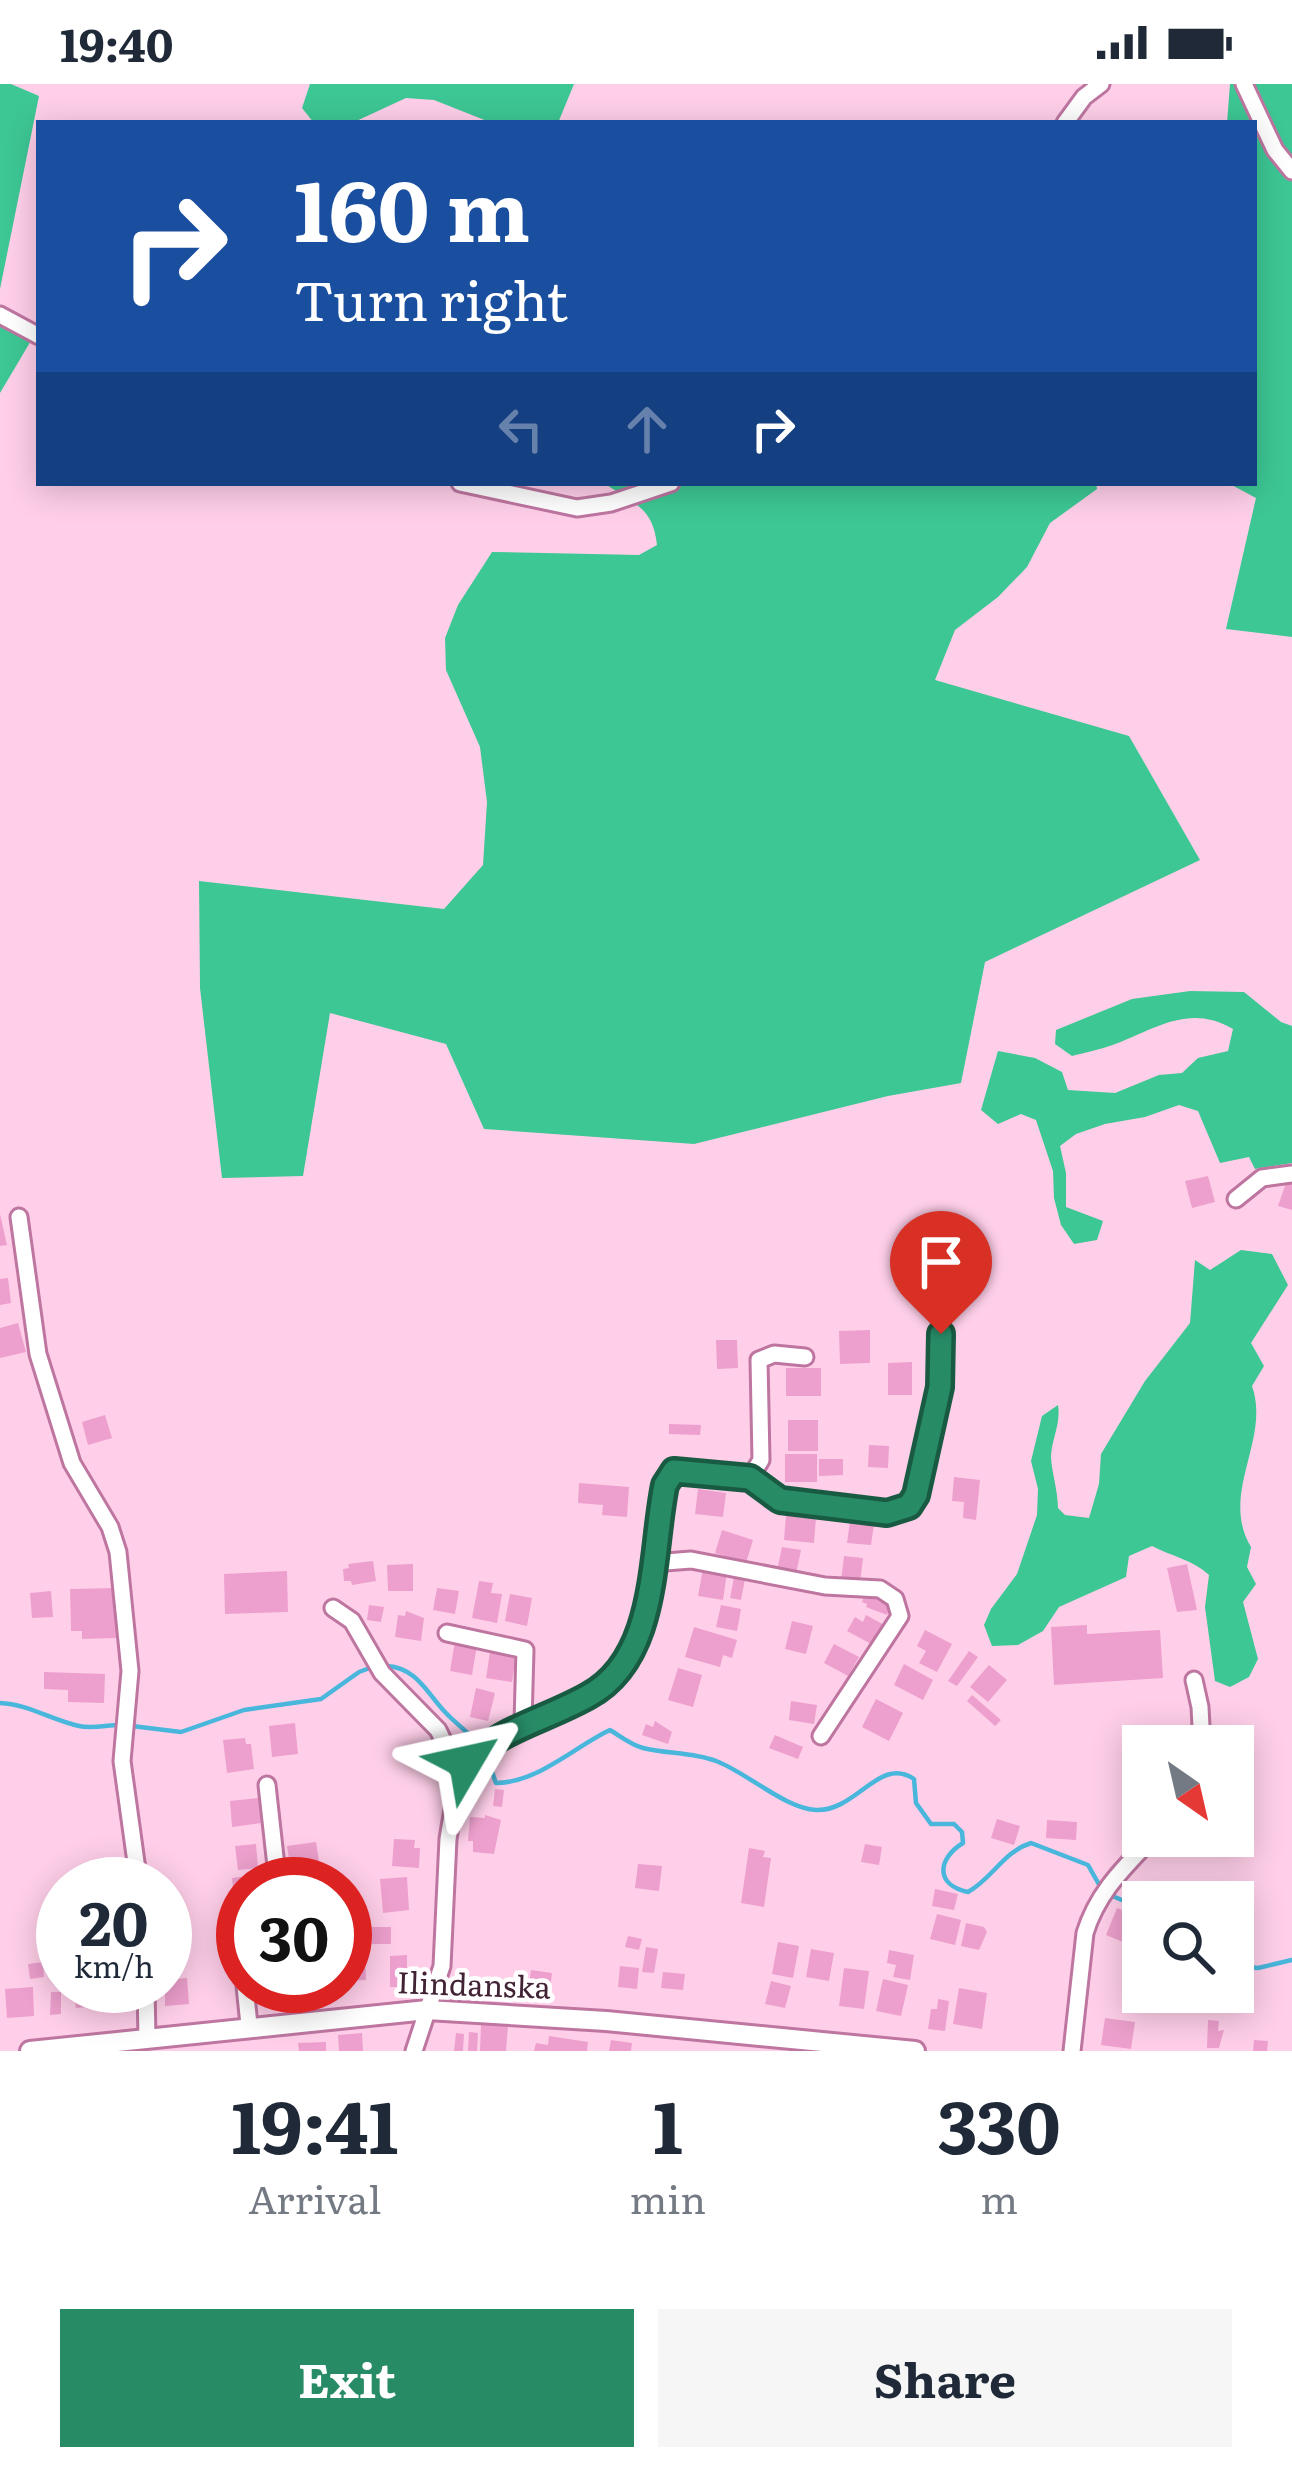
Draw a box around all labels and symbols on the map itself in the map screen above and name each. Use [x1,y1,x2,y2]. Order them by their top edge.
pin [890,1211,992,1334]
position arrow [403,1699,529,1825]
north arrow [1122,1725,1254,1857]
speed limit sign: 30 [216,1857,372,2013]
street label: Ilindanska [396,1958,553,2008]

